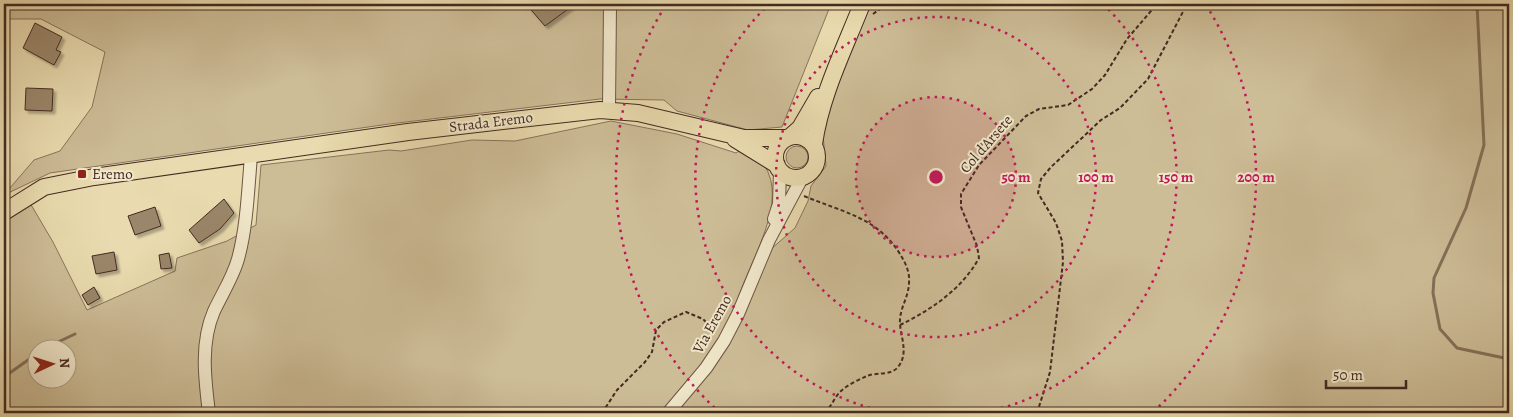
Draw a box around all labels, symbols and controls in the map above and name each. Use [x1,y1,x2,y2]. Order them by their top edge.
street label: Strada Eremo [448,107,534,137]
street label: Col d'Arsete [955,110,1017,177]
place label: Eremo [92,164,133,184]
text: 50 m [1001,167,1031,187]
text: 100 m [1078,167,1114,187]
text: 150 m [1159,167,1194,187]
text: 200 m [1237,167,1275,187]
marker: Eremo [76,168,88,180]
centre of rings [927,168,945,186]
street label: Via Eremo [687,291,736,357]
north arrow [28,340,78,390]
text: N [55,357,74,369]
scale bar [1326,357,1406,389]
text: 50 m [1333,365,1363,385]

